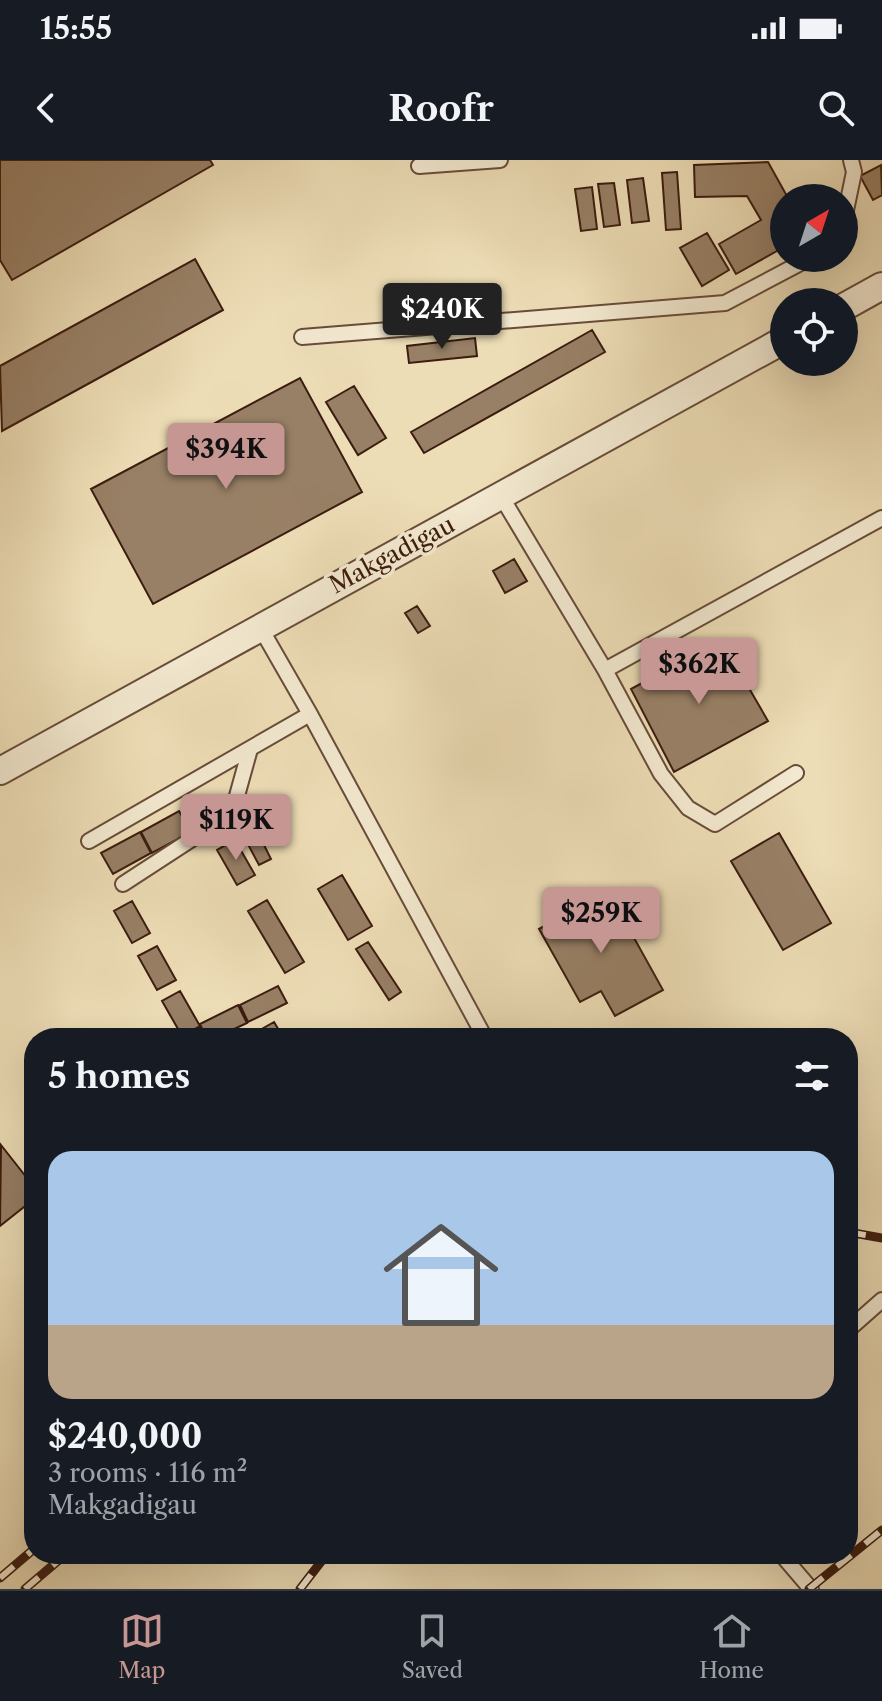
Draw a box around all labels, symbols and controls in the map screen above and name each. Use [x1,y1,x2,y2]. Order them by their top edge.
text: 15:55 [40,10,112,47]
icon: back [24,86,68,130]
text: Roofr [388,86,494,130]
icon: search [814,86,858,130]
north arrow [770,184,858,272]
map controls [770,184,858,376]
pin: $240K [386,283,498,351]
button: locate [770,288,858,376]
text: $240K [401,293,483,325]
pin: $394K [170,423,282,491]
text: $394K [186,433,266,465]
street label: Makgadigau [324,509,459,600]
pin: $362K [643,638,755,706]
text: $362K [659,648,739,680]
pin: $119K [180,794,292,862]
text: $119K [199,804,273,836]
pin: $259K [545,887,657,955]
text: $259K [561,897,641,929]
icon: filters [790,1054,834,1098]
text: 5 homes [48,1055,190,1097]
icon: home [369,1203,513,1347]
text: $240,000 [48,1415,202,1457]
text: 3 rooms · 116 m² [48,1457,247,1489]
text: Makgadigau [48,1489,197,1521]
tab: Map [118,1609,165,1684]
tab: Saved [402,1609,463,1684]
tab: Home [699,1609,764,1684]

